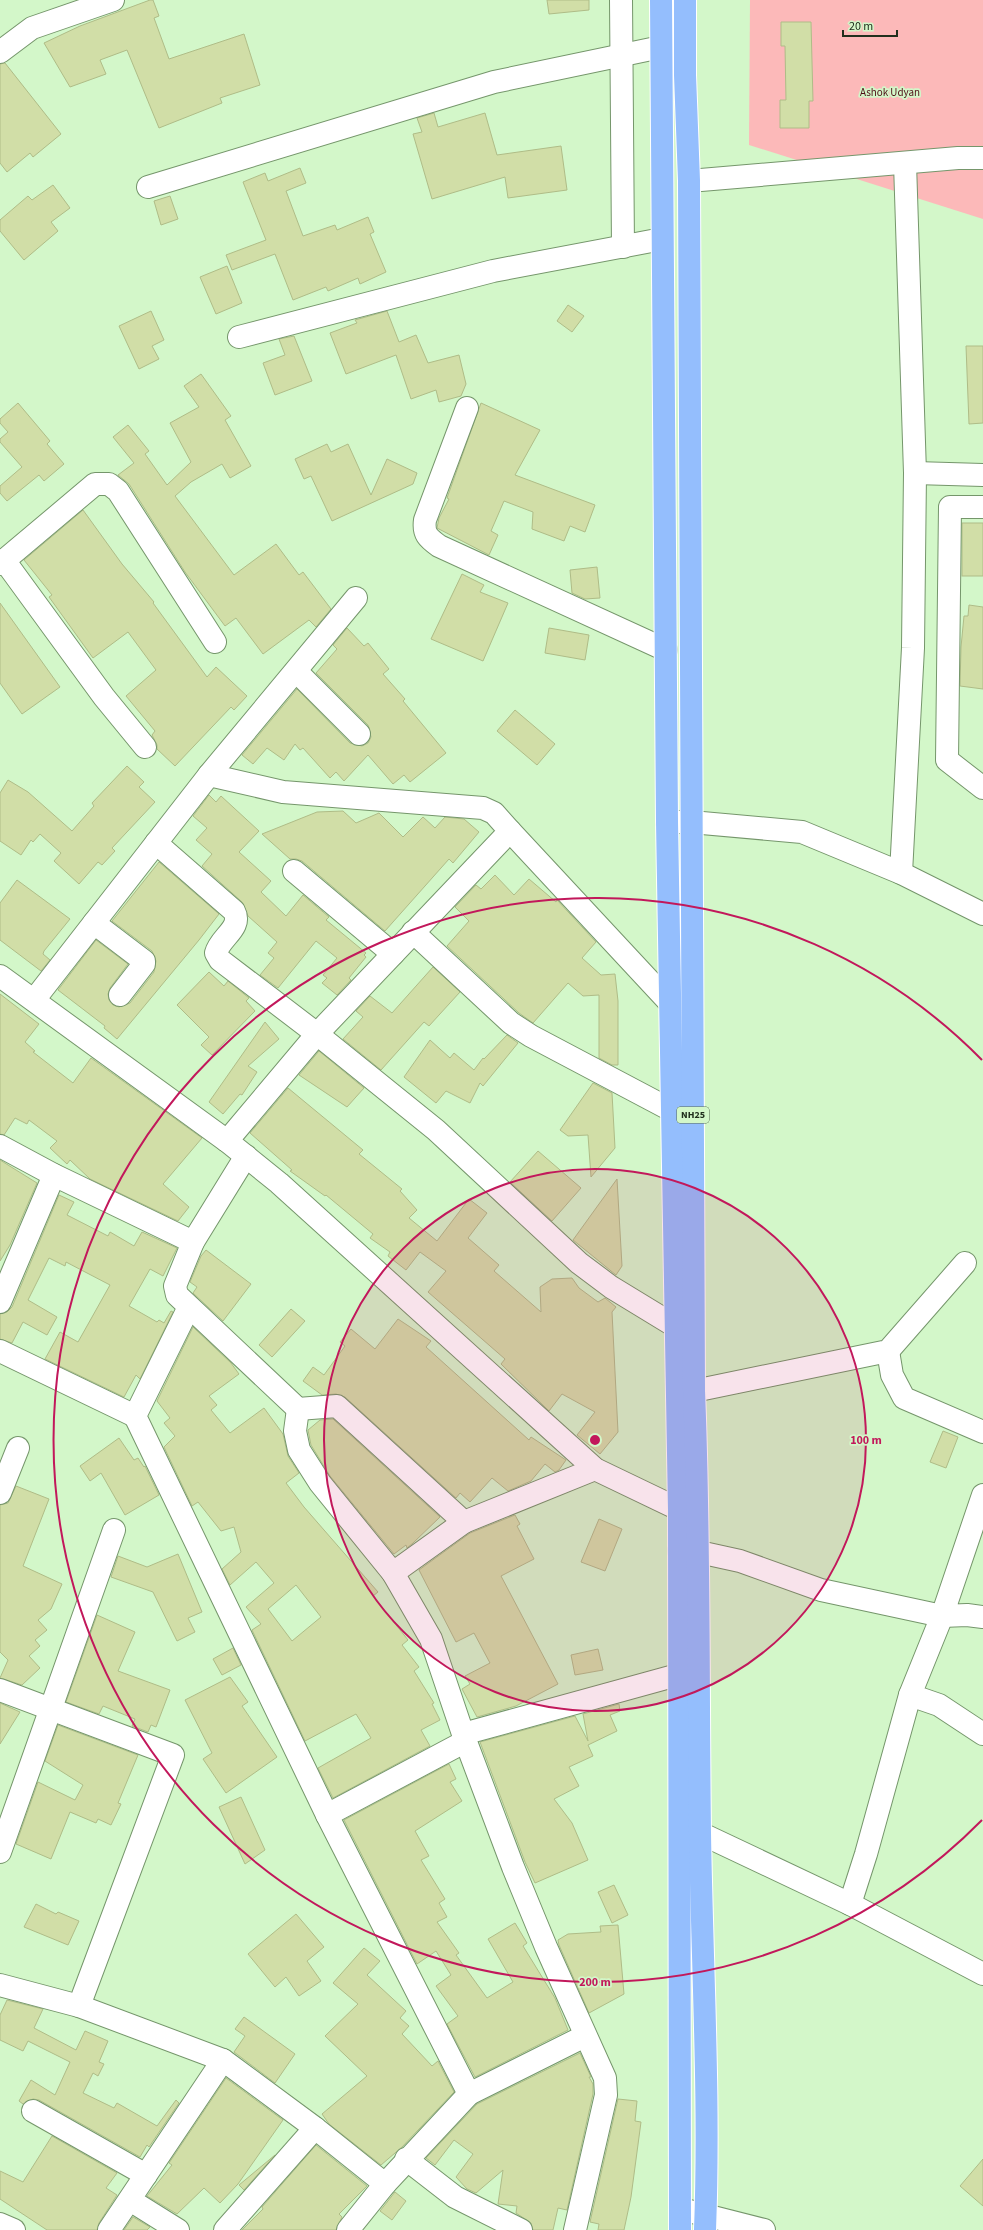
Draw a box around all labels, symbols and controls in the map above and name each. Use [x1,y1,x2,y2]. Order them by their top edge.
scale bar [843,12,897,38]
text: 20 m [849,18,873,35]
park label: Ashok Udyan [860,85,920,100]
road number: NH25 [677,1107,709,1123]
text: 100 m [850,1432,882,1449]
centre of rings [588,1433,602,1447]
text: 200 m [579,1974,611,1991]

